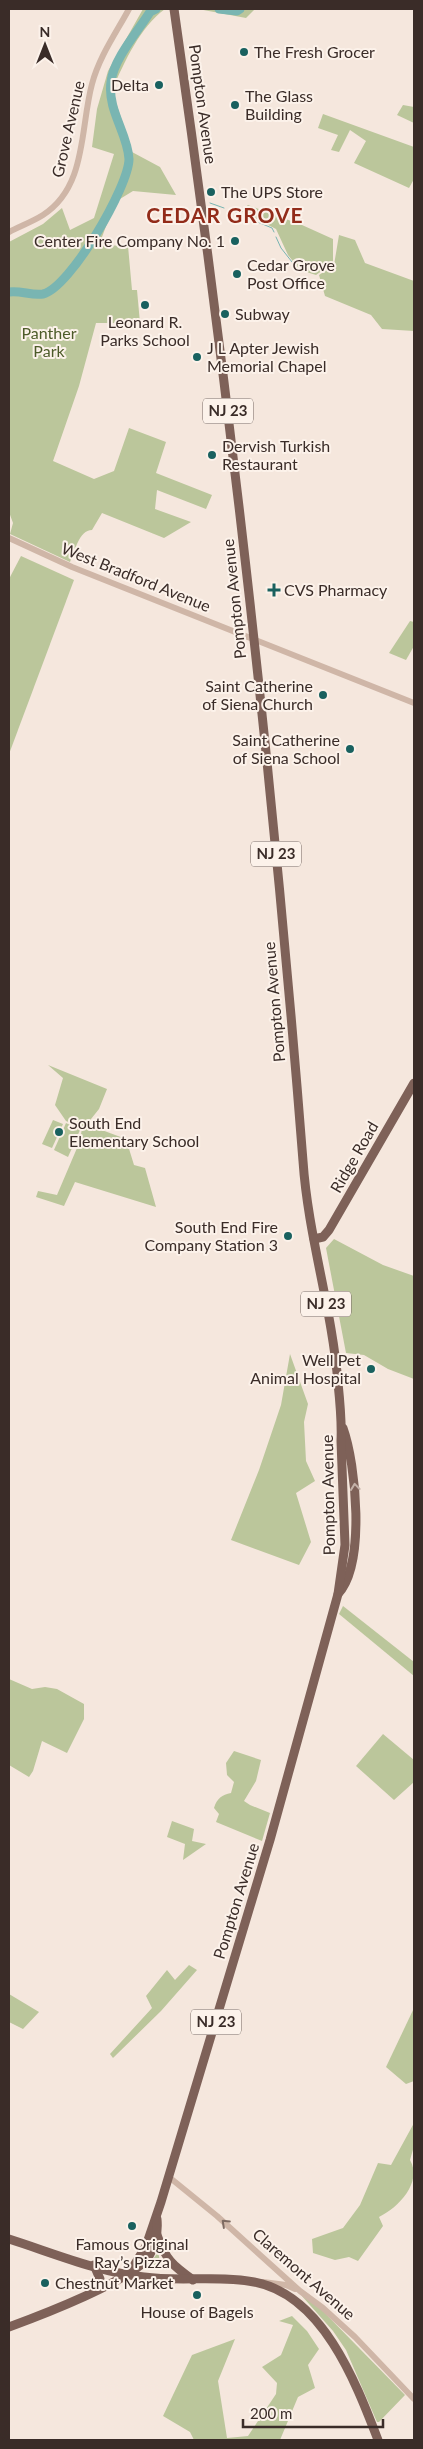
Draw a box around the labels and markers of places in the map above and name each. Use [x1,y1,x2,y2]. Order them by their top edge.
place label: The Fresh Grocer [254,42,375,61]
marker: The Fresh Grocer [238,46,250,58]
place label: Delta [111,75,149,94]
marker: Delta [153,79,165,91]
place label: The Glass Building [245,86,313,123]
marker: The Glass Building [229,99,241,111]
place label: The UPS Store [221,182,323,201]
marker: The UPS Store [205,186,217,198]
place label: Center Fire Company No. 1 [34,231,225,250]
marker: Center Fire Company No. 1 [229,235,241,247]
place label: Cedar Grove Post Office [247,255,335,292]
marker: Cedar Grove Post Office [231,268,243,280]
marker: Leonard R. Parks School [139,299,151,311]
place label: Subway [235,304,291,323]
marker: Subway [219,308,231,320]
place label: Leonard R. Parks School [100,312,190,349]
place label: J L Apter Jewish Memorial Chapel [207,338,327,375]
marker: J L Apter Jewish Memorial Chapel [191,351,203,363]
place label: Dervish Turkish Restaurant [222,436,330,473]
marker: Dervish Turkish Restaurant [206,449,218,461]
place label: CVS Pharmacy [284,580,388,599]
marker: CVS Pharmacy [268,584,280,596]
place label: Saint Catherine of Siena Church [202,676,313,713]
marker: Saint Catherine of Siena Church [317,689,329,701]
place label: Saint Catherine of Siena School [232,730,340,767]
marker: Saint Catherine of Siena School [344,743,356,755]
place label: South End Elementary School [69,1113,199,1150]
marker: South End Elementary School [53,1126,65,1138]
place label: South End Fire Company Station 3 [145,1217,278,1254]
marker: South End Fire Company Station 3 [282,1230,294,1242]
place label: Well Pet Animal Hospital [250,1350,361,1387]
marker: Well Pet Animal Hospital [365,1363,377,1375]
marker: Famous Original Ray’s Pizza [126,2220,138,2232]
place label: Famous Original Ray’s Pizza [75,2234,189,2271]
place label: Chestnut Market [55,2273,174,2292]
marker: Chestnut Market [39,2277,51,2289]
marker: House of Bagels [191,2289,203,2301]
place label: House of Bagels [140,2302,254,2321]

